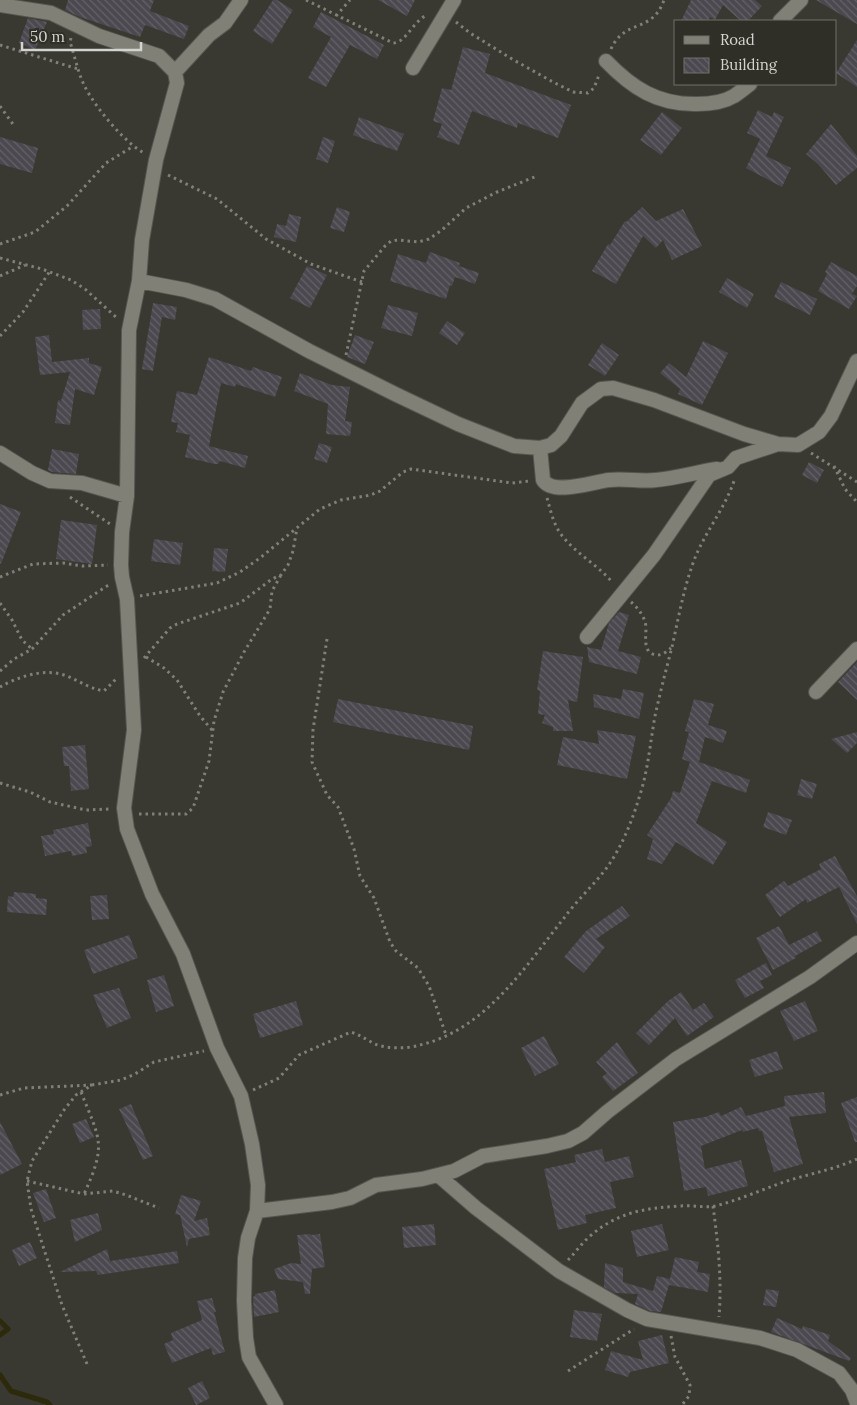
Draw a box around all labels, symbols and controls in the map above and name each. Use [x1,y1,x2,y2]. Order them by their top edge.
scale bar [22,20,141,52]
legend [674,20,837,85]
text: 50 m [30,27,65,46]
text: Road [720,30,755,49]
text: Building [720,55,778,74]

